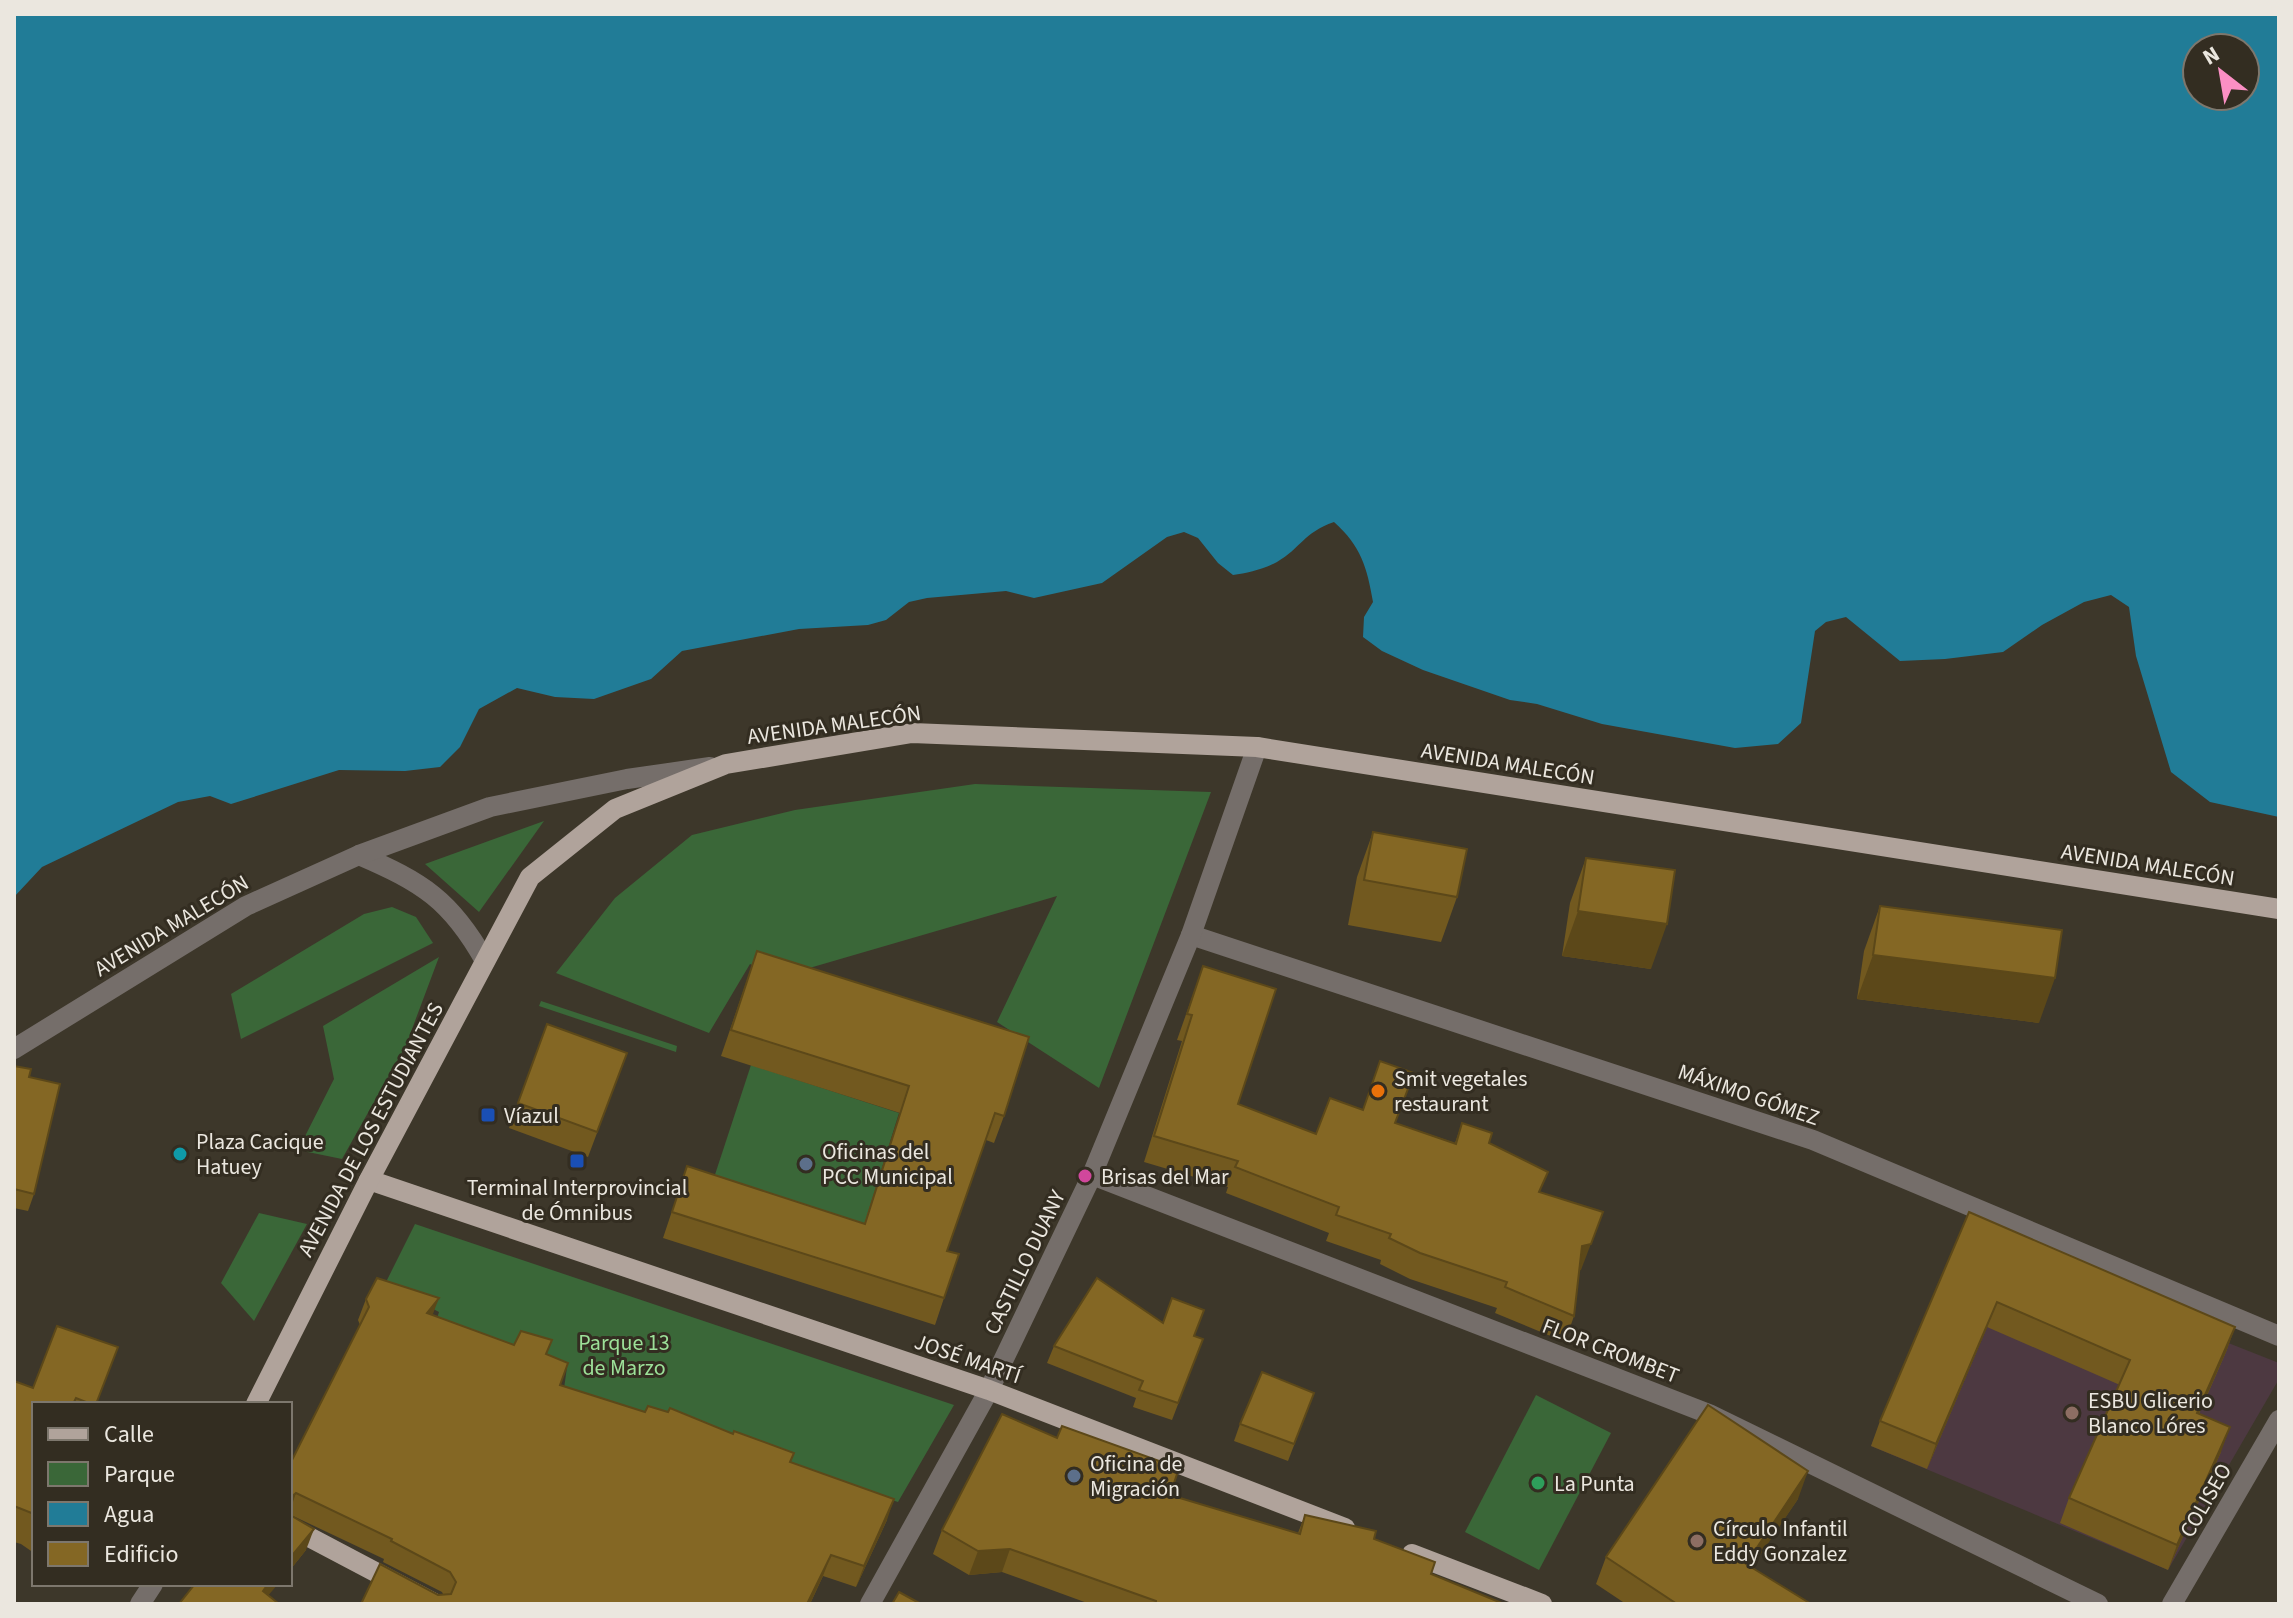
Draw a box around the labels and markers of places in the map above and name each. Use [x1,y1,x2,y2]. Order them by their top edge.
place label: Smit vegetales restaurant [1394,1063,1527,1120]
marker: Smit vegetales restaurant [1369,1082,1387,1100]
place label: Víazul [504,1100,559,1132]
marker: Víazul [479,1106,497,1124]
place label: Plaza Cacique Hatuey [196,1126,324,1183]
place label: Oficinas del PCC Municipal [822,1136,953,1193]
marker: Plaza Cacique Hatuey [171,1145,189,1163]
marker: Terminal Interprovincial de Ómnibus [568,1152,586,1170]
marker: Oficinas del PCC Municipal [797,1155,815,1173]
place label: Brisas del Mar [1101,1161,1229,1193]
marker: Brisas del Mar [1076,1167,1094,1185]
place label: Terminal Interprovincial de Ómnibus [467,1172,687,1229]
place label: ESBU Glicerio Blanco Lóres [2088,1385,2213,1442]
marker: ESBU Glicerio Blanco Lóres [2063,1404,2081,1422]
place label: Oficina de Migración [1090,1448,1183,1505]
marker: Oficina de Migración [1065,1467,1083,1485]
place label: La Punta [1554,1468,1635,1500]
marker: La Punta [1529,1474,1547,1492]
place label: Círculo Infantil Eddy Gonzalez [1713,1513,1848,1570]
marker: Círculo Infantil Eddy Gonzalez [1688,1532,1706,1550]

